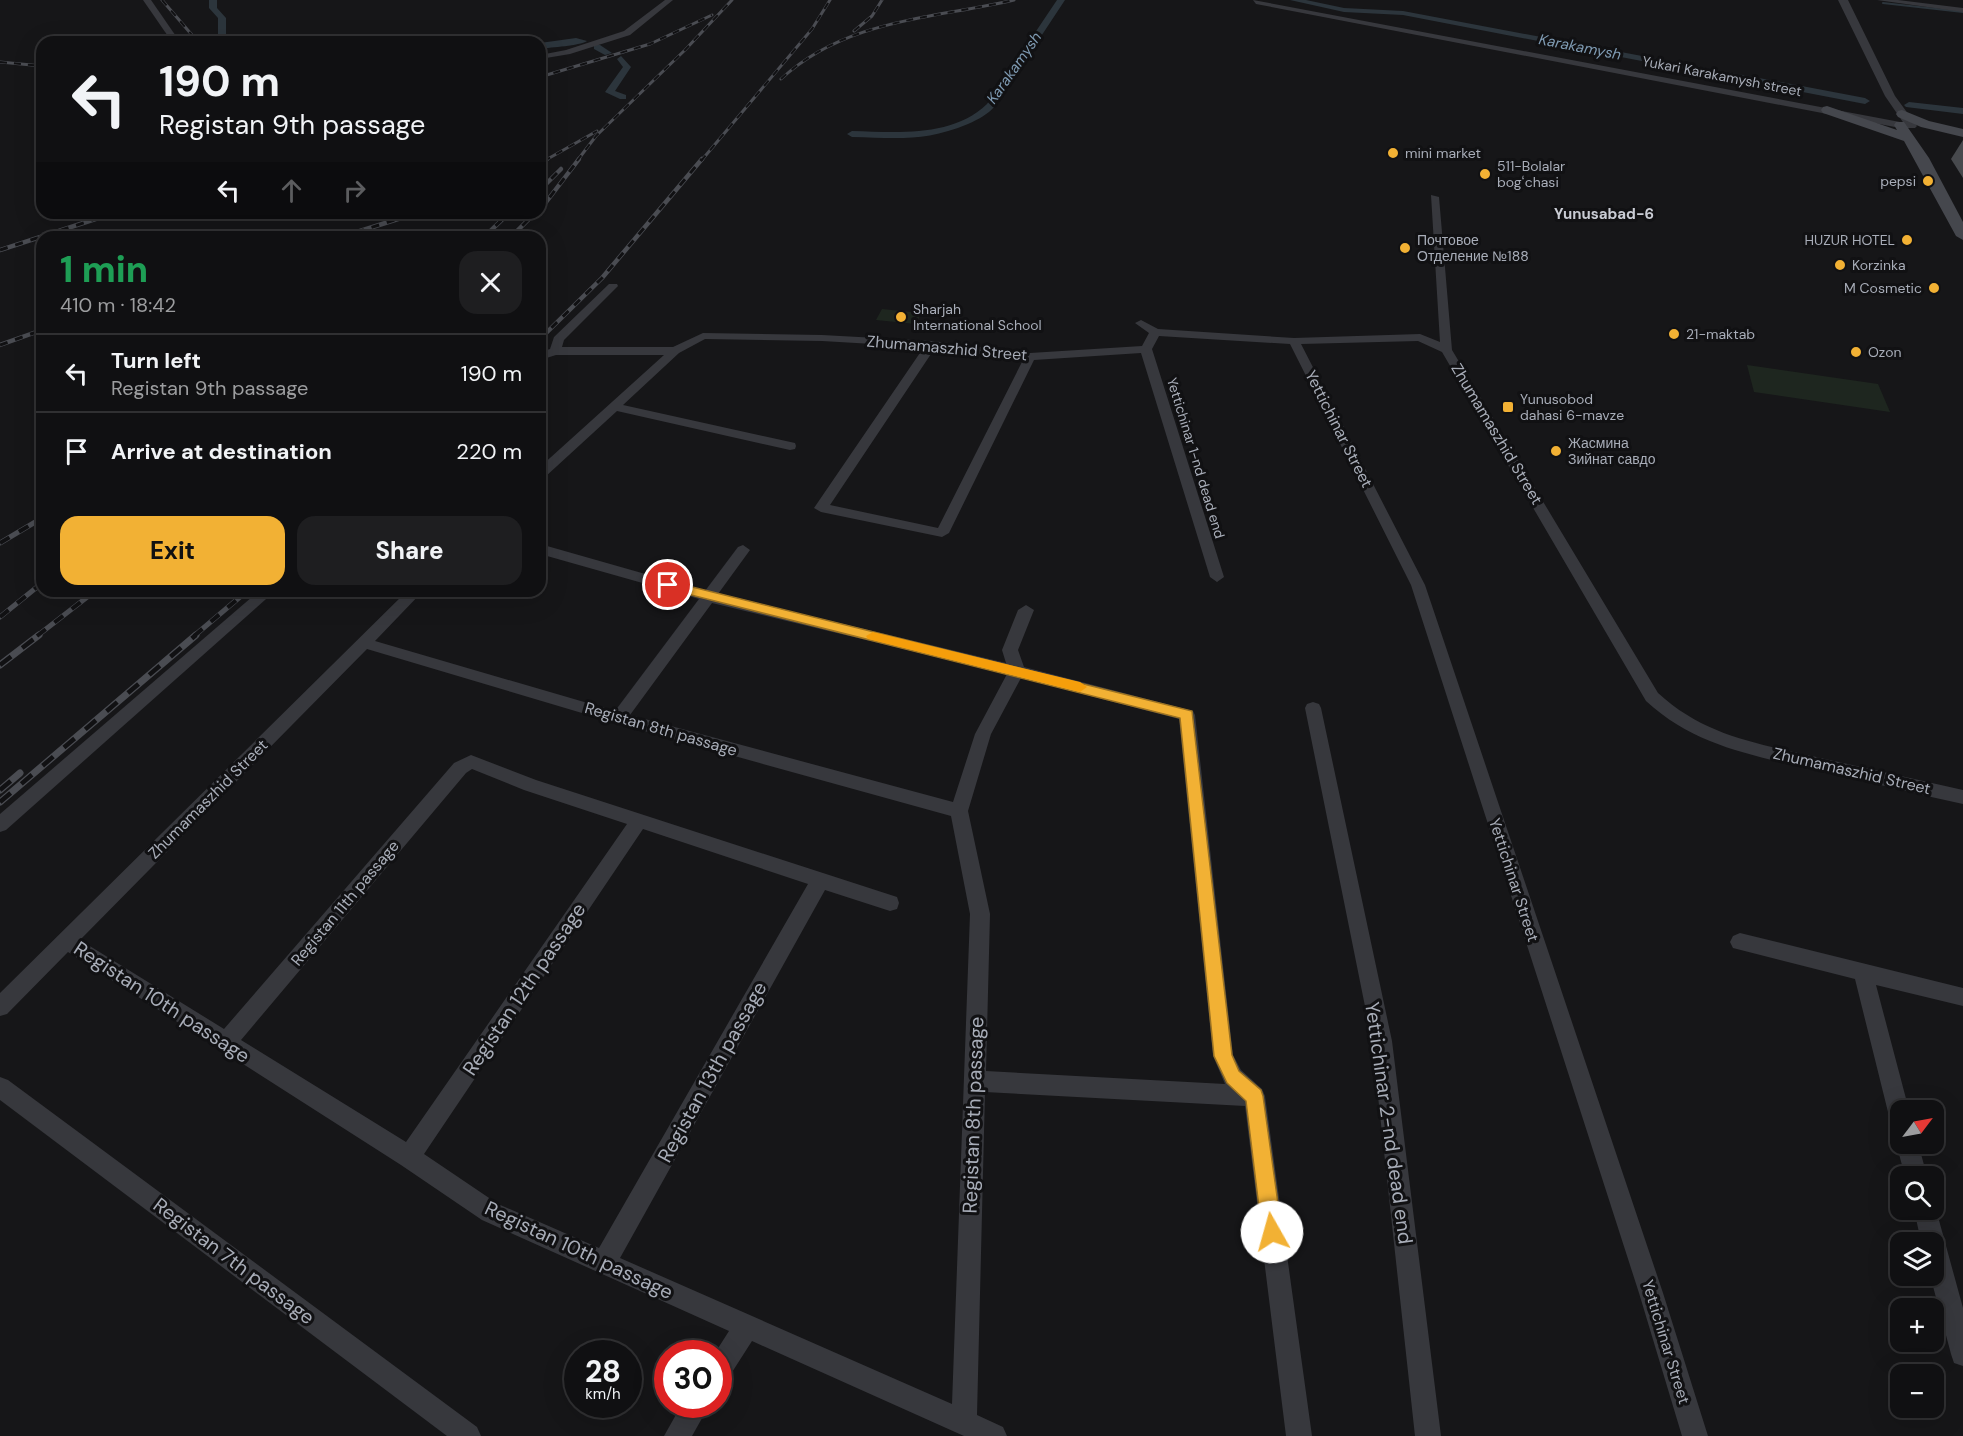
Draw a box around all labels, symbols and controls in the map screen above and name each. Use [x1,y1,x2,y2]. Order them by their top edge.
water label: Karakamysh [982,28,1046,108]
water label: Karakamysh [1537,29,1623,65]
street label: Yukari Karakamysh street [1641,52,1803,100]
text: 190 m [159,54,280,109]
icon: left [60,60,138,138]
text: Registan 9th passage [159,107,425,142]
place label: mini market [1405,144,1481,162]
marker: mini market [1386,146,1400,160]
place label: 511-Bolalar bogʻchasi [1497,157,1565,191]
marker: 511-Bolalar bogʻchasi [1478,167,1492,181]
place label: pepsi [1880,172,1916,190]
icon: left [212,174,245,207]
icon: ahead [275,174,308,207]
icon: right [338,174,371,207]
marker: pepsi [1921,174,1935,188]
district label: Yunusabad-6 [1554,204,1654,224]
place label: Почтовое Отделение №188 [1417,231,1529,265]
place label: HUZUR HOTEL [1805,231,1895,249]
marker: HUZUR HOTEL [1900,233,1914,247]
marker: Почтовое Отделение №188 [1398,241,1412,255]
text: 1 min [60,246,148,293]
button: close [459,251,522,314]
place label: Korzinka [1852,256,1906,274]
marker: Korzinka [1833,258,1847,272]
place label: M Cosmetic [1844,279,1922,297]
marker: M Cosmetic [1927,281,1941,295]
text: 410 m · 18:42 [60,292,176,318]
place label: Sharjah International School [913,300,1042,334]
marker: Sharjah International School [894,310,908,324]
place label: 21-maktab [1686,325,1755,343]
marker: 21-maktab [1667,327,1681,341]
street label: Zhumamaszhid Street [866,331,1028,365]
place label: Ozon [1868,343,1902,361]
marker: Ozon [1849,345,1863,359]
text: Turn left [111,346,201,375]
icon: left [60,357,93,390]
text: 190 m [461,359,522,388]
street label: Zhumamaszhid Street [1447,360,1547,508]
street label: Yettichinаr Street [1300,367,1378,491]
text: Registan 9th passage [111,375,308,401]
street label: Yettichinаr 1-nd dead end [1163,375,1229,541]
place label: Yunusobod dahasi 6-mavze [1520,390,1624,424]
marker: Yunusobod dahasi 6-mavze [1501,400,1515,414]
place label: Жасмина Зийнат савдо [1568,434,1656,468]
icon: arrive [60,435,93,468]
text: Arrive at destination [111,437,332,466]
text: 220 m [456,437,522,466]
marker: Жасмина Зийнат савдо [1549,444,1563,458]
button: Exit [60,516,285,585]
button: Share [297,516,522,585]
pin [642,559,693,610]
icon: arrive [651,568,684,601]
street label: Registan 8th passage [582,697,740,761]
street label: Zhumamaszhid Street [144,735,272,863]
street label: Zhumamaszhid Street [1771,743,1933,799]
street label: Yettichinаr Street [1484,815,1544,945]
street label: Registan 11th passage [286,836,404,970]
street label: Registan 12th passage [457,898,591,1080]
street label: Registan 10th passage [69,935,255,1069]
street label: Registan 13th passage [651,977,773,1167]
street label: Yettichinаr 2-nd dead end [1359,1000,1419,1246]
street label: Registan 8th passage [957,1016,989,1214]
north arrow [1890,1100,1944,1154]
map controls [1890,1100,1944,1418]
button: search [1890,1166,1944,1220]
street label: Registan 7th passage [148,1192,320,1330]
street label: Registan 10th passage [481,1195,677,1305]
position arrow [1240,1200,1304,1264]
button: layers [1890,1232,1944,1286]
street label: Yettichinаr Street [1637,1277,1695,1407]
button: + [1890,1298,1944,1352]
speed limit sign: 30 [654,1340,732,1418]
text: 28 [585,1352,621,1391]
button: − [1890,1364,1944,1418]
text: km/h [585,1384,621,1404]

